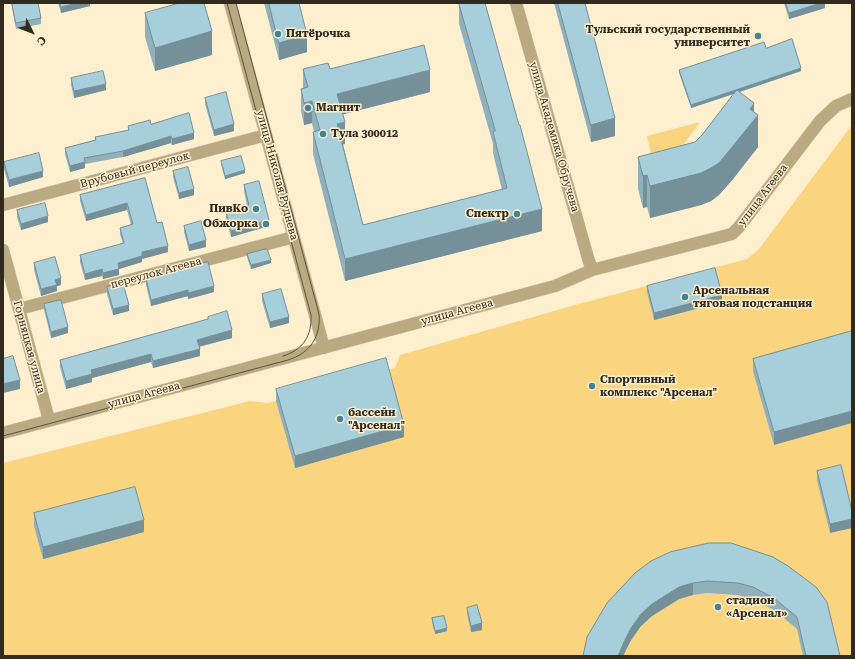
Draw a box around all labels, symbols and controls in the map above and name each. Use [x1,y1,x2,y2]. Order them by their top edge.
north arrow [12,12,52,52]
place label: Тульский государственный университет [586,23,750,49]
place label: Пятёрочка [286,27,350,41]
marker: Пятёрочка [273,29,283,39]
marker: Тульский государственный университет [753,31,763,41]
text: С [34,33,49,48]
street label: улица Академика Обручева [526,61,582,213]
place label: Магнит [316,101,360,115]
marker: Магнит [303,103,313,113]
street label: улица Николая Руднева [253,108,301,242]
place label: Тула 300012 [331,127,398,141]
marker: Тула 300012 [318,129,328,139]
street label: Врубовый переулок [79,149,191,191]
street label: улица Агеева [736,162,790,228]
place label: ПивКо [209,202,248,216]
marker: ПивКо [251,204,261,214]
place label: Спектр [466,207,509,221]
marker: Спектр [512,209,522,219]
place label: Обжорка [203,217,258,231]
marker: Обжорка [261,219,271,229]
street label: переулок Агеева [109,255,203,291]
place label: Арсенальная тяговая подстанция [693,284,812,310]
marker: Арсенальная тяговая подстанция [680,292,690,302]
street label: улица Агеева [420,296,494,328]
street label: Горняцкая улица [10,299,48,395]
place label: Спортивный комплекс "Арсенал" [600,373,717,399]
street label: улица Агеева [107,379,181,411]
marker: Спортивный комплекс "Арсенал" [587,381,597,391]
place label: бассейн "Арсенал" [348,406,405,432]
marker: бассейн "Арсенал" [335,414,345,424]
place label: стадион «Арсенал» [726,594,787,620]
marker: стадион «Арсенал» [713,602,723,612]

